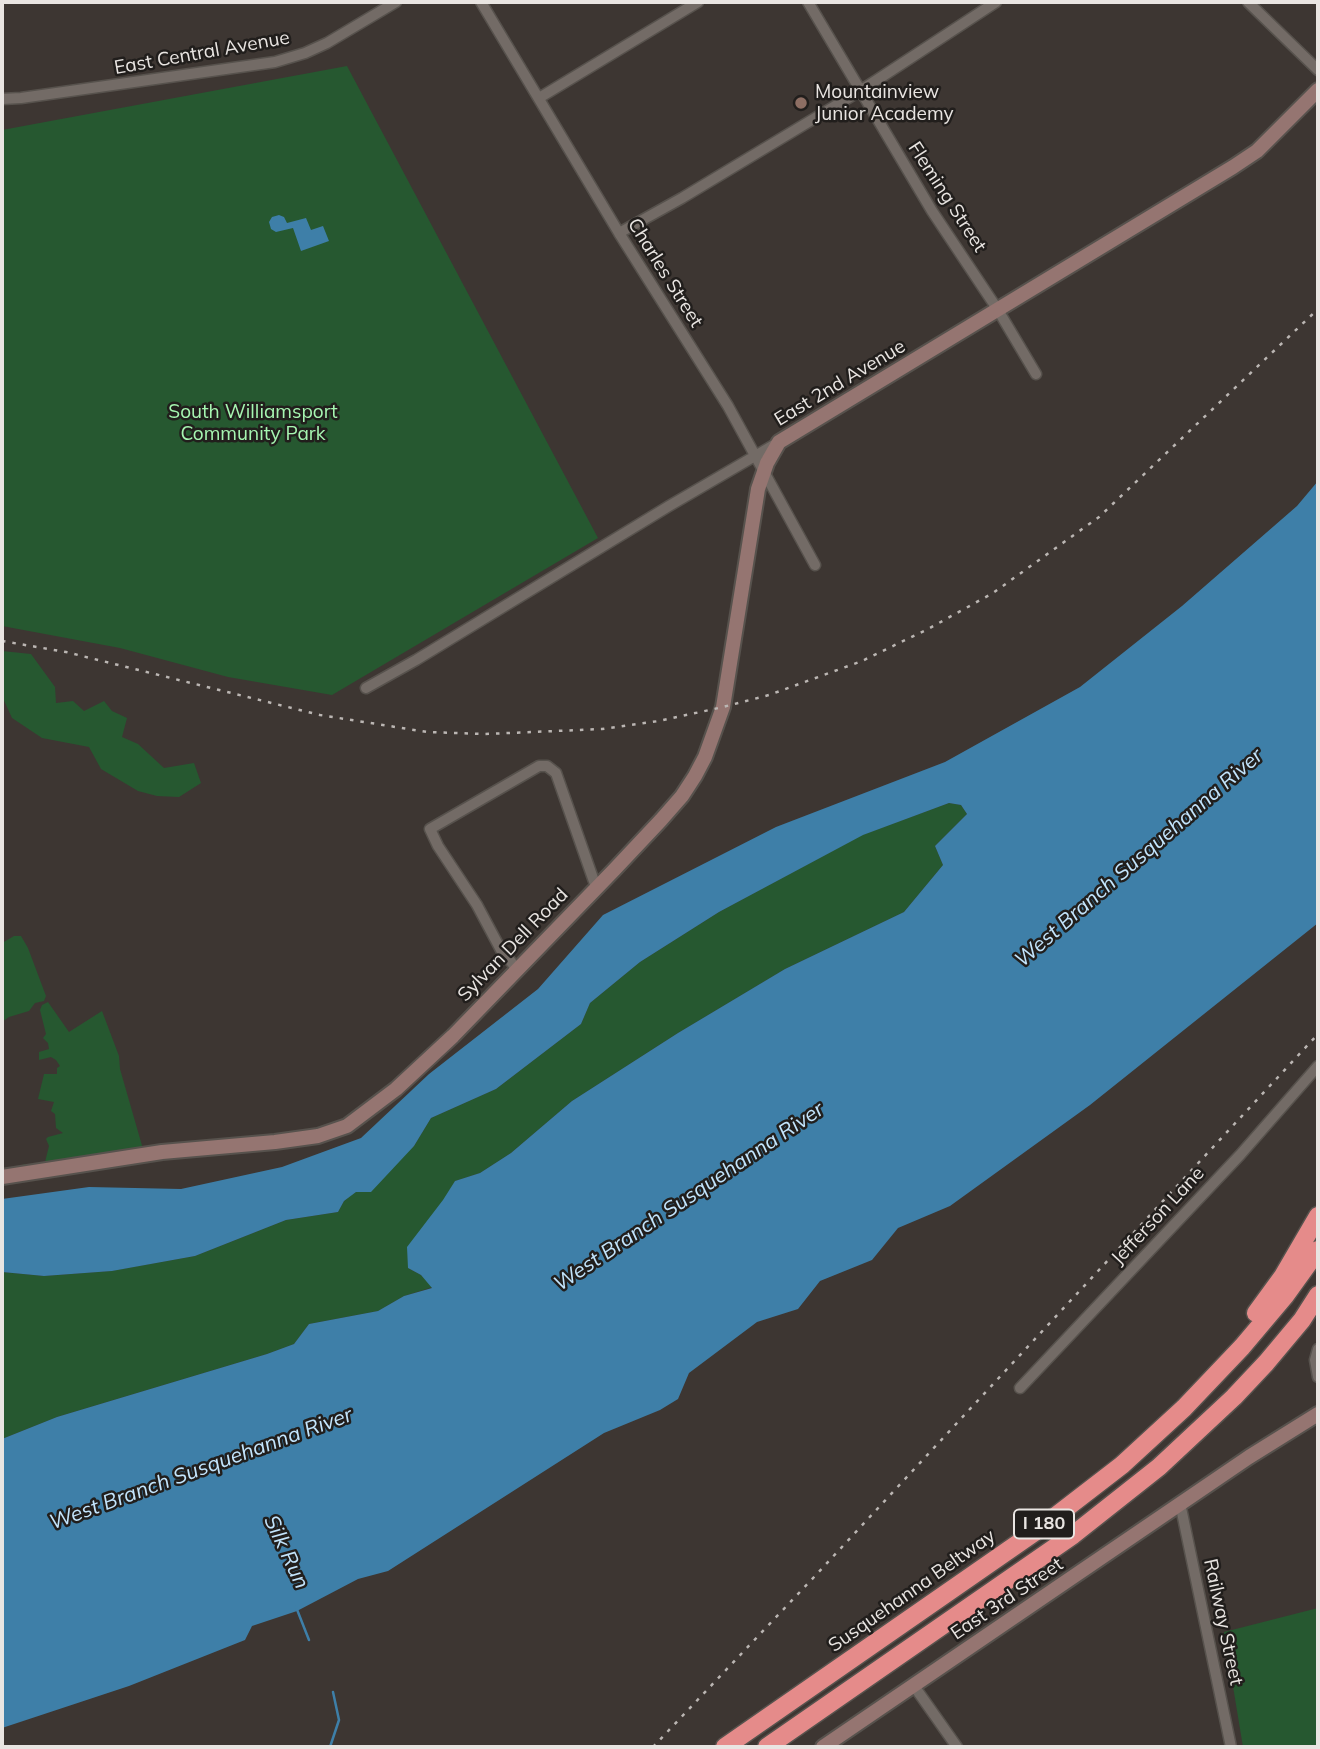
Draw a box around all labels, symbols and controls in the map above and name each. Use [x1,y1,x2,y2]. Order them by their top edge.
street label: East Central Avenue [113,26,291,80]
place label: Mountainview Junior Academy [815,81,954,125]
marker: Mountainview Junior Academy [793,95,809,111]
street label: Fleming Street [903,138,991,256]
street label: Charles Street [622,214,708,332]
street label: East 2nd Avenue [771,335,909,431]
park label: South Williamsport Community Park [168,401,338,445]
water label: West Branch Susquehanna River [1010,743,1268,973]
street label: Sylvan Dell Road [453,884,573,1006]
water label: West Branch Susquehanna River [549,1097,829,1297]
street label: Jefferson Lane [1107,1162,1209,1270]
water label: West Branch Susquehanna River [46,1402,356,1536]
road number: I 180 [1014,1510,1074,1539]
water label: Silk Run [258,1511,314,1593]
street label: Susquehanna Beltway [824,1525,1000,1657]
street label: East 3rd Street [947,1553,1067,1645]
street label: Railway Street [1198,1557,1248,1687]

